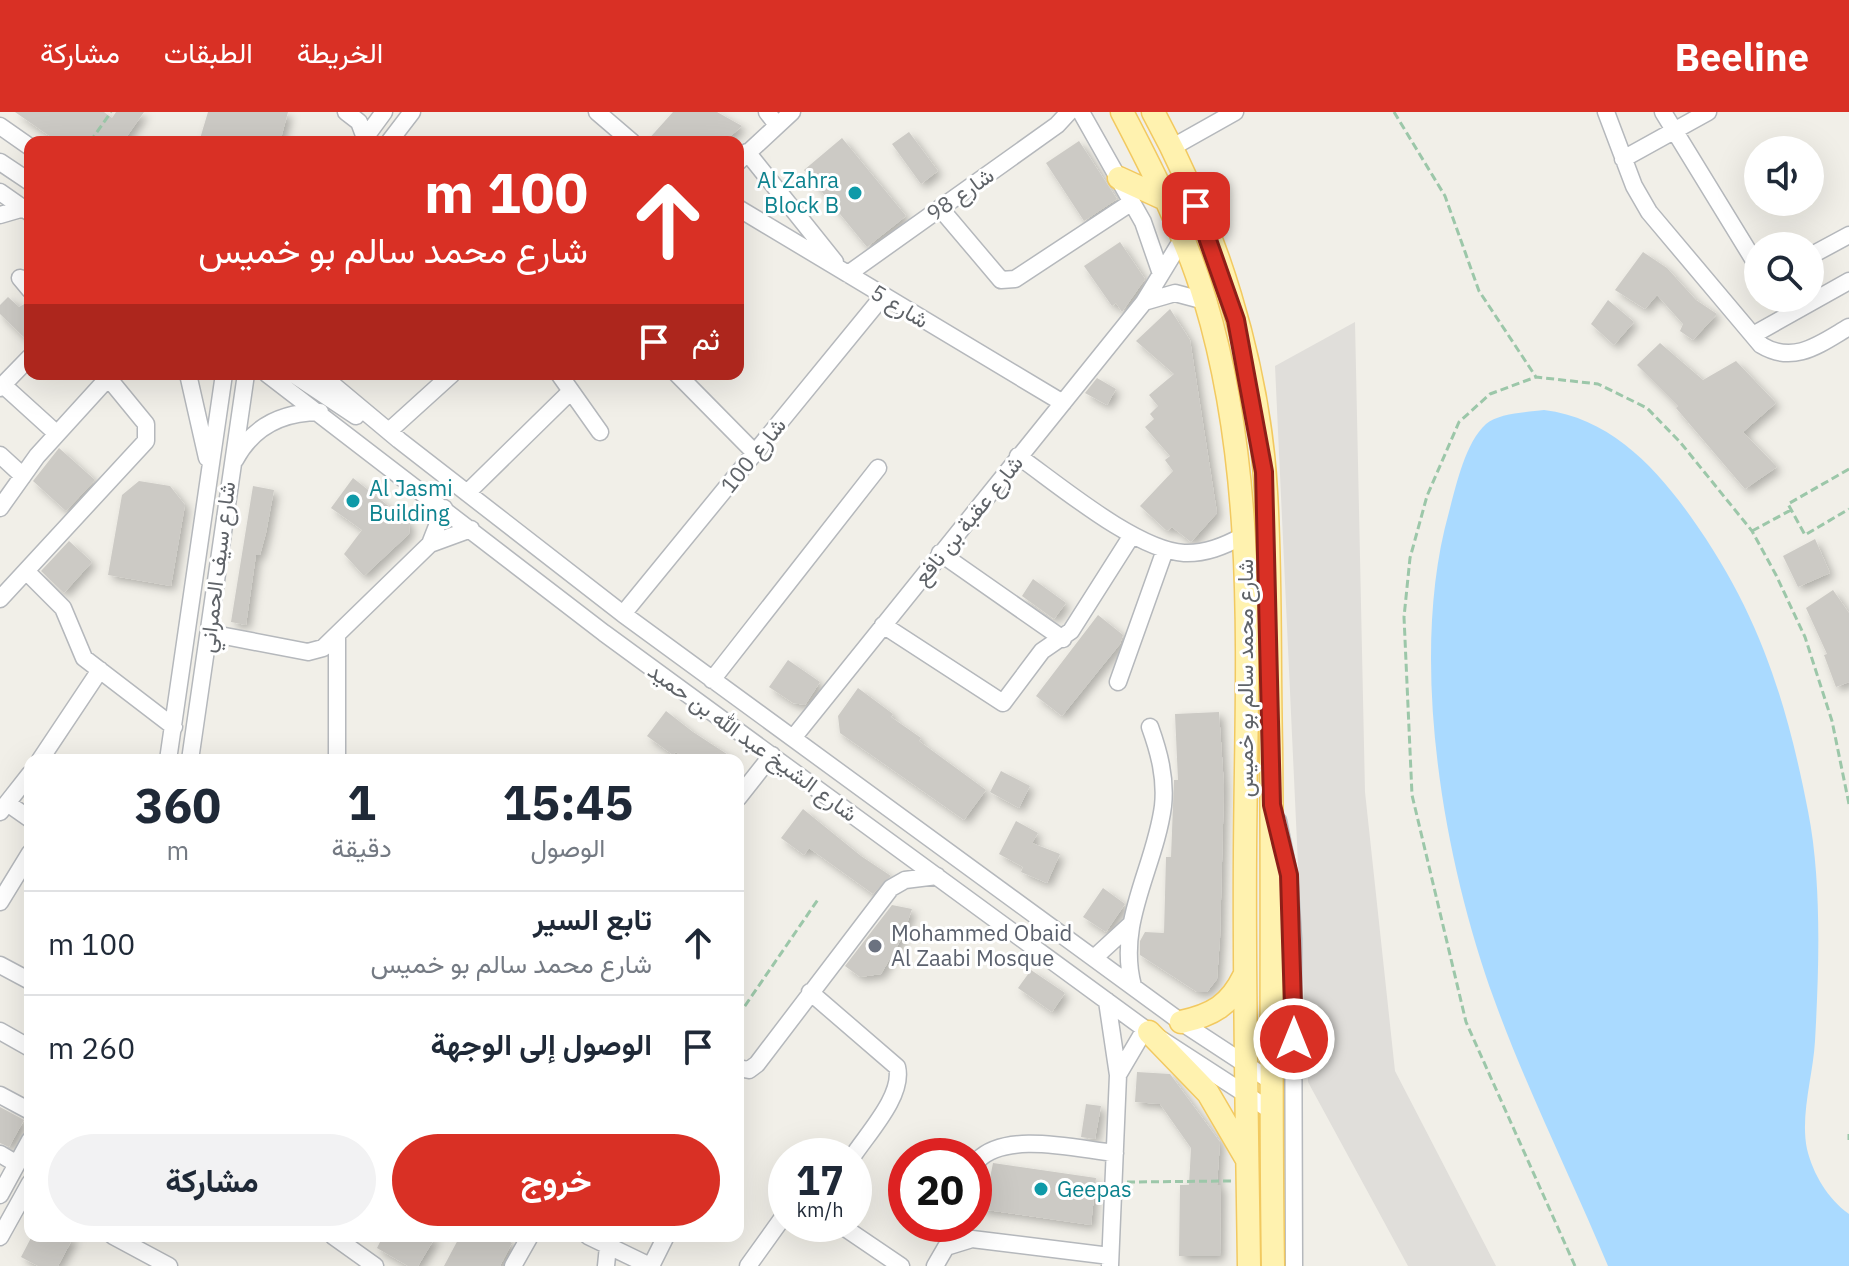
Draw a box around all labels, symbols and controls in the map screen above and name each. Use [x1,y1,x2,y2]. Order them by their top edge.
text: Beeline [1675,32,1809,81]
text: مشاركة [40,34,120,71]
text: الطبقات [164,34,253,71]
text: الخريطة [297,34,383,71]
map controls [1744,136,1824,312]
button: sound [1744,136,1824,216]
text: 100 m [424,156,588,228]
street label: شارع 98 [920,160,1000,228]
place label: Al Zahra Block B [757,165,839,219]
icon: ahead [616,168,720,272]
pin [1162,172,1230,240]
marker: Al Zahra Block B [846,184,864,202]
icon: arrive [1174,184,1218,228]
text: شارع محمد سالم بو خميس [198,226,588,273]
button: search [1744,232,1824,312]
street label: شارع 5 [865,277,935,335]
text: ثم [692,319,720,358]
icon: arrive [632,320,676,364]
street label: شارع 100 [713,411,793,499]
street label: شارع عقبة بن نافع [906,449,1030,591]
place label: Al Jasmi Building [369,473,453,527]
street label: شارع سيف الحمراني [192,480,246,655]
marker: Al Jasmi Building [344,492,362,510]
street label: شارع محمد سالم بو خميس [1230,559,1260,797]
street label: شارع الشيخ عبد الله بن حميد [642,656,864,828]
text: 1 [347,771,376,833]
text: 15:45 [502,771,633,833]
text: 360 [135,774,221,836]
text: دقيقة [332,830,392,864]
text: الوصول [530,830,605,864]
text: m [166,833,189,867]
text: تابع السير [533,899,652,938]
place label: Mohammed Obaid Al Zaabi Mosque [891,918,1072,972]
icon: ahead [676,921,720,965]
text: 100 m [48,924,135,963]
marker: Mohammed Obaid Al Zaabi Mosque [866,937,884,955]
text: شارع محمد سالم بو خميس [370,946,652,980]
position arrow [1252,997,1336,1081]
text: الوصول إلى الوجهة [430,1024,652,1063]
icon: arrive [676,1025,720,1069]
text: 260 m [48,1028,135,1067]
button: مشاركة [48,1134,376,1226]
button: خروج [392,1134,720,1226]
speed limit sign: 20 [888,1138,992,1242]
text: 17 [796,1154,844,1206]
place label: Geepas [1057,1174,1132,1203]
marker: Geepas [1032,1180,1050,1198]
text: km/h [796,1196,844,1223]

